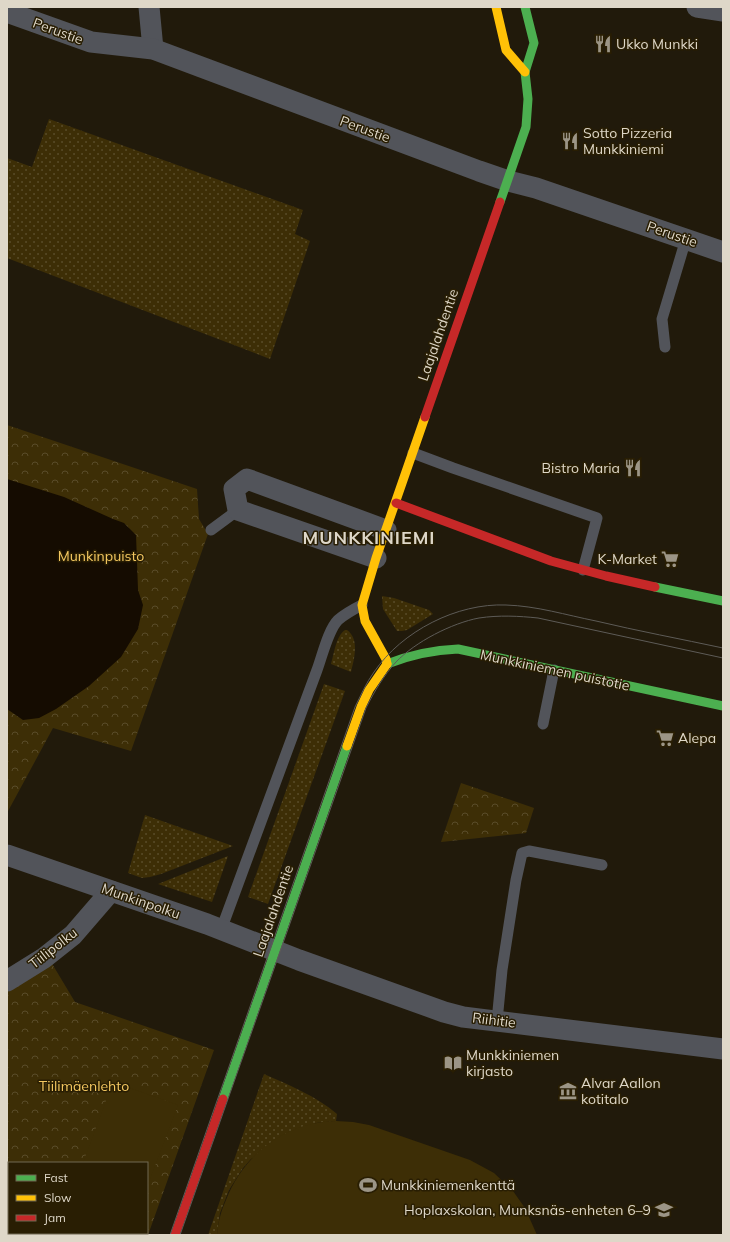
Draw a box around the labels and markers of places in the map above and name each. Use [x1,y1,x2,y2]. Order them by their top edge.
restaurant icon: Ukko Munkki [593,34,613,54]
place label: Ukko Munkki [616,35,698,53]
place label: Sotto Pizzeria Munkkiniemi [583,124,672,158]
restaurant icon: Sotto Pizzeria Munkkiniemi [560,131,580,151]
restaurant icon: Bistro Maria [623,458,643,478]
place label: Bistro Maria [542,459,620,477]
supermarket icon: K-Market [660,549,680,569]
place label: K-Market [598,550,657,568]
supermarket icon: Alepa [655,728,675,748]
place label: Alepa [678,729,716,747]
place label: Munkkiniemen kirjasto [466,1046,559,1080]
library icon: Munkkiniemen kirjasto [443,1053,463,1073]
place label: Alvar Aallon kotitalo [581,1074,661,1108]
museum icon: Alvar Aallon kotitalo [558,1081,578,1101]
sports icon: Munkkiniemenkenttä [358,1175,378,1195]
place label: Munkkiniemenkenttä [381,1176,515,1194]
school or university icon: Hoplaxskolan, Munksnäs-enheten 6–9 [654,1200,674,1220]
place label: Hoplaxskolan, Munksnäs-enheten 6–9 [404,1201,651,1219]

